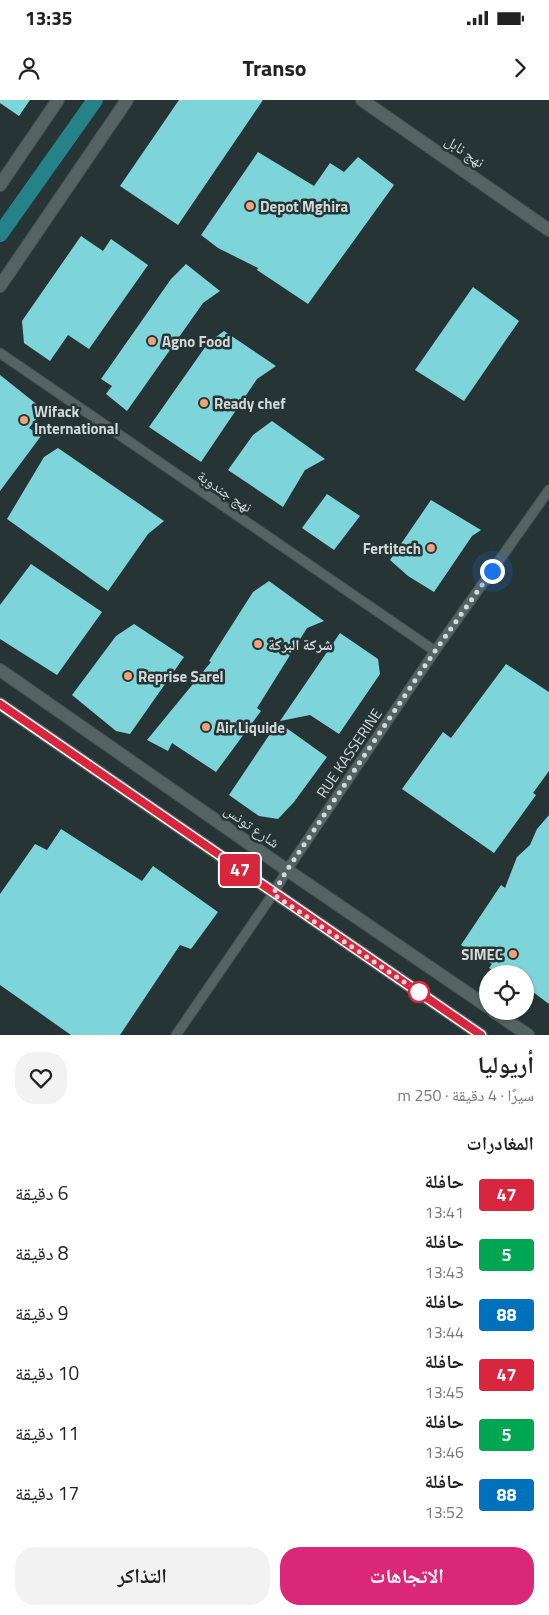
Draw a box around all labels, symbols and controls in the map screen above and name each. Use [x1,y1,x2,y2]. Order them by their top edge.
text: 13:35 [25,3,72,32]
text: Transo [242,51,307,85]
icon: person [15,54,43,82]
icon: forward [506,54,534,82]
street label: نهج نابل [440,129,490,173]
place label: Depot Mghira [260,195,349,218]
marker: Depot Mghira [244,200,256,212]
place label: Agno Food [162,330,230,353]
marker: Agno Food [146,335,158,347]
place label: Ready chef [214,392,286,415]
marker: Ready chef [198,397,210,409]
place label: Wifack International [34,400,119,440]
marker: Wifack International [18,414,30,426]
street label: نهج جندوبة [193,464,257,518]
place label: Fertitech [363,537,421,560]
marker: Fertitech [425,542,437,554]
your location [480,559,505,584]
place label: شركة البركة [268,633,333,656]
marker: شركة البركة [252,638,264,650]
place label: Reprise Sarel [138,665,224,688]
marker: Reprise Sarel [122,670,134,682]
street label: RUE KASSERINE [310,704,388,802]
place label: Air Liquide [216,716,285,739]
marker: Air Liquide [200,721,212,733]
street label: شارع تونس [219,798,285,854]
line badge: 47 [218,854,262,886]
text: 47 [230,856,250,883]
place label: SIMEC [461,943,503,966]
marker: SIMEC [507,948,519,960]
map controls [479,965,534,1020]
button: locate [479,965,534,1020]
unlabelled marker [408,981,430,1003]
text: أريوليا [477,1046,534,1082]
button: heart [15,1052,67,1104]
text: سيرًا · 4 دقيقة · 250 m [398,1083,534,1107]
text: المغادرات [467,1128,534,1157]
text: حافلة [425,1166,464,1195]
text: 6 دقيقة [15,1178,68,1207]
text: 47 [496,1181,517,1208]
text: 13:41 [425,1200,464,1224]
text: حافلة [425,1226,464,1255]
text: 8 دقيقة [15,1238,68,1267]
text: 5 [501,1241,512,1268]
text: 13:43 [425,1260,464,1284]
text: حافلة [425,1286,464,1315]
text: 9 دقيقة [15,1298,68,1327]
text: 88 [496,1301,517,1328]
text: 13:44 [425,1320,464,1344]
text: حافلة [425,1346,464,1375]
text: 10 دقيقة [15,1358,79,1387]
text: 47 [496,1361,517,1388]
text: 13:45 [425,1380,464,1404]
text: حافلة [425,1406,464,1435]
text: 11 دقيقة [15,1418,79,1447]
text: 5 [501,1421,512,1448]
text: 13:46 [425,1440,464,1464]
text: حافلة [425,1466,464,1495]
text: 17 دقيقة [15,1478,79,1507]
text: 88 [496,1481,517,1508]
text: 13:52 [425,1500,464,1524]
button: التذاكر [15,1547,270,1605]
button: الاتجاهات [280,1547,534,1605]

